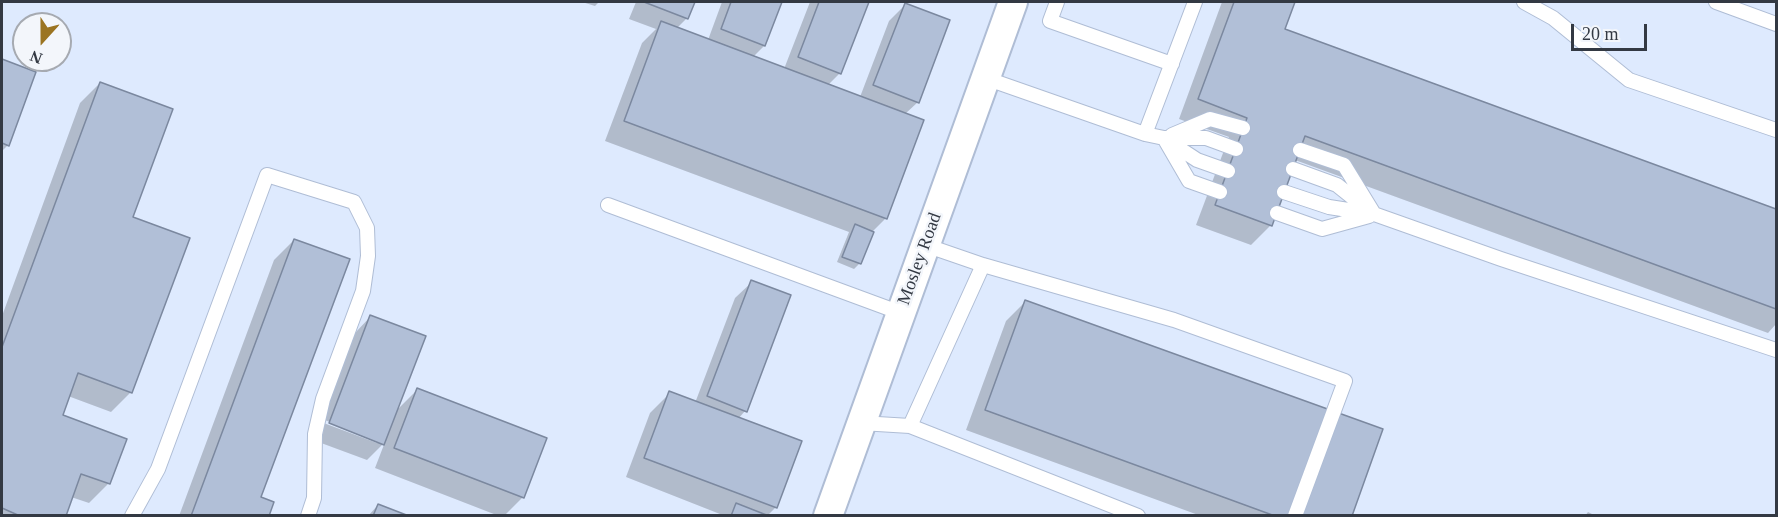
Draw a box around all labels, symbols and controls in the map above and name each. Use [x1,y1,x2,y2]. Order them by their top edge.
north arrow [12,12,72,72]
scale bar [1574,12,1650,50]
text: 20 m [1582,24,1619,44]
text: N [28,47,45,67]
street label: Mosley Road [893,210,947,308]

